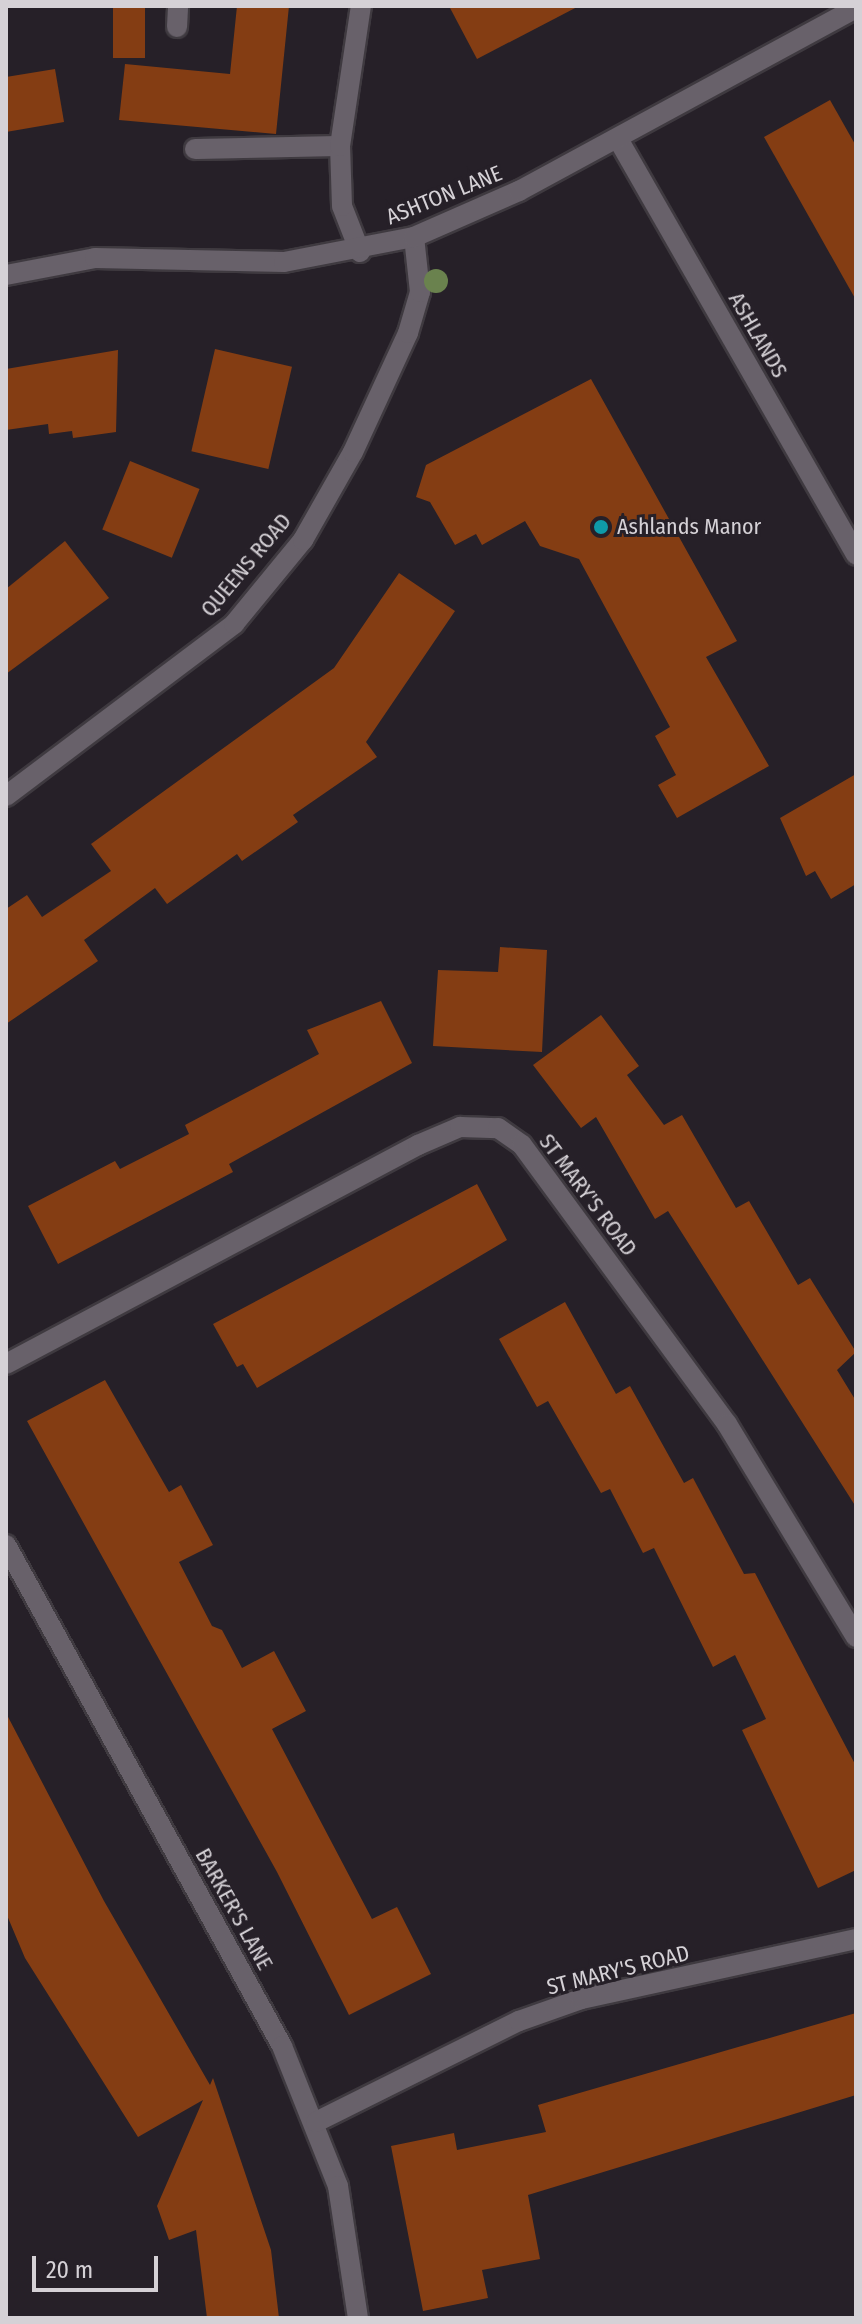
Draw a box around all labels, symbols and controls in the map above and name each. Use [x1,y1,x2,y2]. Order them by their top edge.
street label: ASHTON LANE [382,160,506,230]
street label: ASHLANDS [723,288,793,382]
street label: QUEENS ROAD [195,508,297,622]
place label: Ashlands Manor [617,514,761,540]
marker: Ashlands Manor [592,518,610,536]
street label: ST MARY'S ROAD [534,1129,642,1261]
street label: BARKER'S LANE [190,1844,278,1974]
street label: ST MARY'S ROAD [544,1940,692,2000]
scale bar [36,2240,162,2290]
text: 20 m [46,2256,93,2284]

